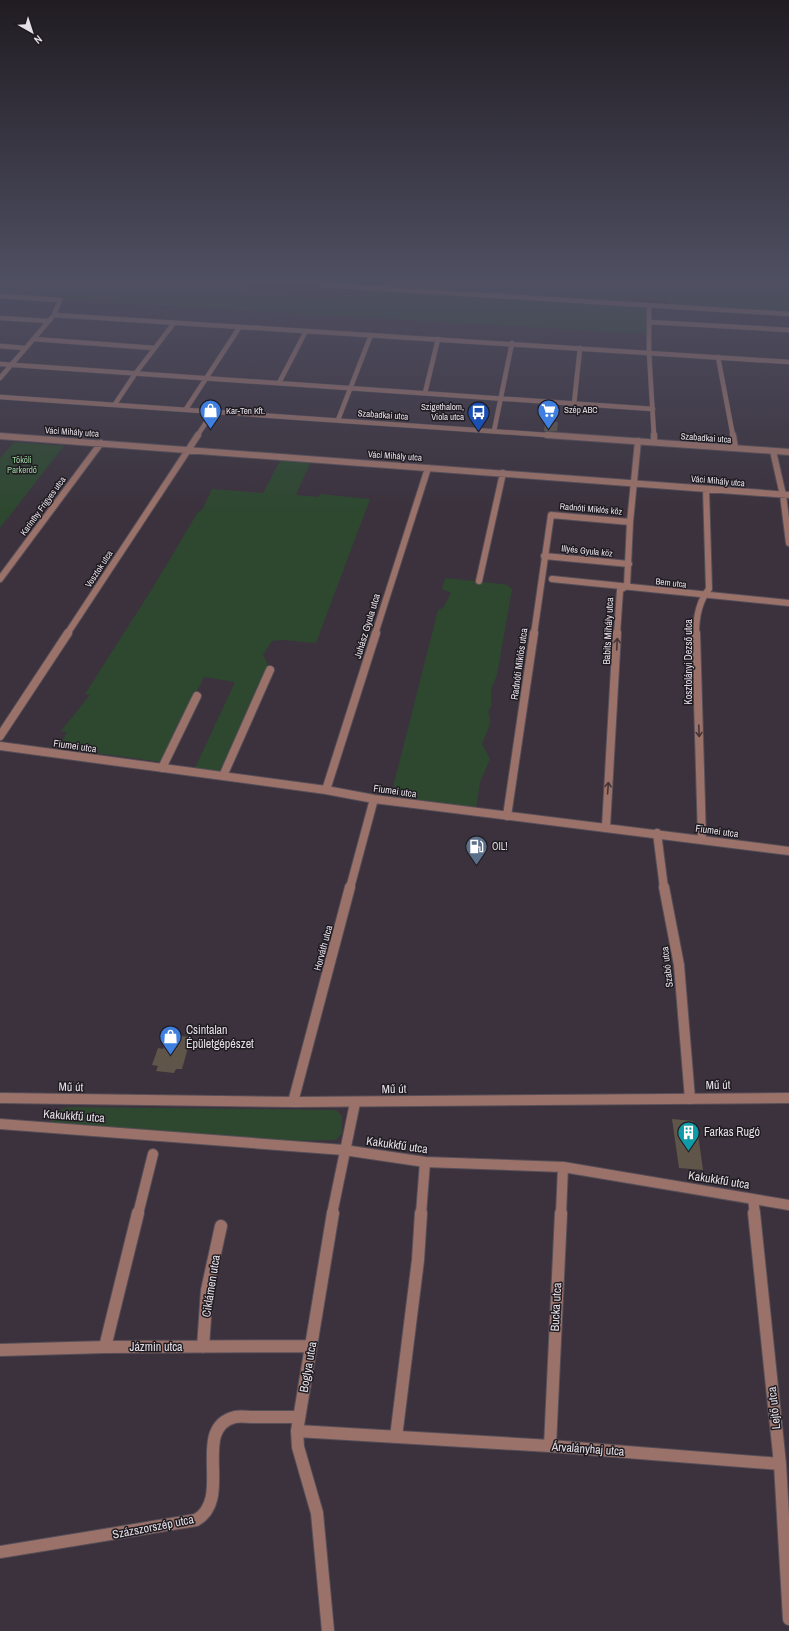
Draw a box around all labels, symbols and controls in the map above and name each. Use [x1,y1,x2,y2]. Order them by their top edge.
north arrow [12,12,52,52]
text: N [31,32,45,47]
supermarket icon: Szép ABC [535,397,561,430]
shop icon: Kar-Ten Kft. [197,398,223,431]
bus stop icon: Szigethalom, Viola utca [466,399,492,432]
place label: Szigethalom, Viola utca [421,401,464,423]
place label: Szép ABC [564,404,598,416]
place label: Kar-Ten Kft. [226,405,265,417]
street label: Szabadkai utca [357,407,409,423]
street label: Váci Mihály utca [45,424,99,440]
street label: Szabadkai utca [680,430,732,446]
street label: Váci Mihály utca [368,448,422,464]
park label: Tököli Parkerdő [7,454,37,476]
street label: Váci Mihály utca [691,473,745,489]
street label: Karinthy Frigyes utca [18,474,68,538]
street label: Radnóti Miklós köz [559,500,623,518]
street label: Illyés Gyula köz [561,542,614,560]
street label: Vosztok utca [83,548,115,590]
street label: Bem utca [655,575,687,591]
street label: Juhász Gyula utca [351,591,383,660]
street label: Babits Mihály utca [600,597,616,665]
street label: Kosztolányi Dezső utca [682,619,695,705]
street label: Radnóti Miklós utca [508,627,531,701]
one-way arrow [614,638,621,651]
one-way arrow [695,724,703,737]
street label: Fiumei utca [53,737,98,756]
street label: Fiumei utca [373,782,418,801]
one-way arrow [605,782,612,795]
street label: Fiumei utca [695,822,740,841]
fuel station icon: OIL! [464,833,490,866]
place label: OIL! [492,840,508,853]
street label: Horváth utca [311,923,335,972]
street label: Szabó utca [658,945,676,988]
place label: Csintalan Épületgépészet [186,1022,254,1052]
shop icon: Csintalan Épületgépészet [157,1024,183,1057]
street label: Mű út [706,1077,731,1093]
street label: Mű út [59,1079,84,1095]
street label: Mű út [382,1081,407,1097]
street label: Kakukkfű utca [43,1106,106,1126]
building icon: Farkas Rugó [676,1119,702,1152]
place label: Farkas Rugó [704,1124,760,1140]
street label: Kakukkfű utca [365,1133,429,1157]
street label: Kakukkfű utca [687,1167,751,1193]
street label: Ciklámen utca [198,1253,224,1318]
street label: Bucka utca [547,1282,565,1332]
street label: Jázmin utca [129,1339,183,1355]
street label: Boglya utca [296,1340,320,1394]
street label: Lejtő utca [764,1385,784,1430]
street label: Árvalányhaj utca [550,1438,625,1460]
street label: Százszorszép utca [111,1511,196,1543]

